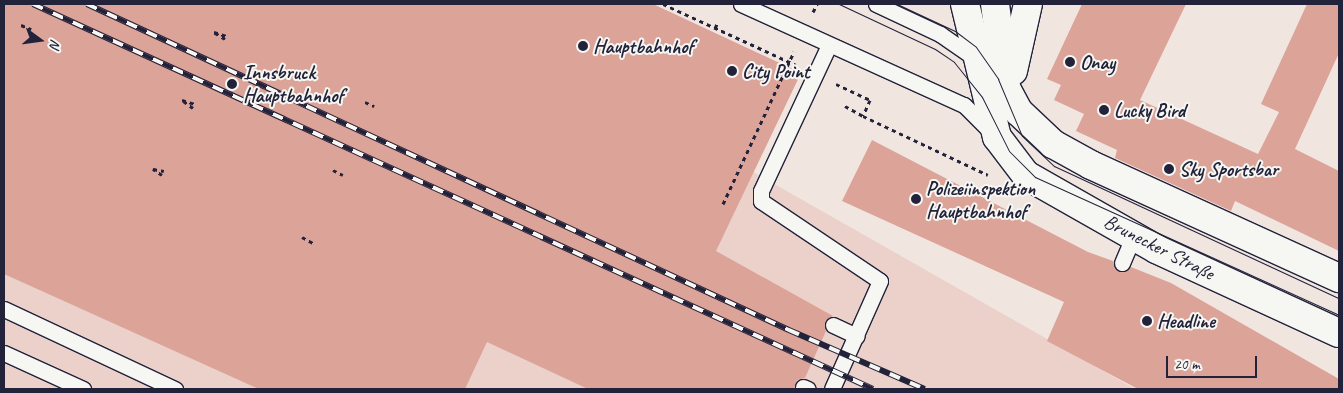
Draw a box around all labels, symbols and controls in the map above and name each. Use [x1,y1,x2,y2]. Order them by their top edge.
north arrow [15,15,65,65]
place label: Hauptbahnhof [593,34,693,58]
text: N [46,37,64,50]
marker: Hauptbahnhof [577,40,589,52]
place label: Onay [1080,50,1115,74]
marker: Onay [1064,56,1076,68]
place label: City Point [742,59,809,83]
place label: Innsbruck Hauptbahnhof [243,60,343,107]
marker: City Point [726,65,738,77]
marker: Innsbruck Hauptbahnhof [225,77,239,91]
place label: Lucky Bird [1114,98,1185,122]
marker: Lucky Bird [1098,104,1110,116]
place label: Sky Sportsbar [1179,157,1278,181]
marker: Sky Sportsbar [1163,163,1175,175]
place label: Polizeiinspektion Hauptbahnhof [926,176,1035,223]
marker: Polizeiinspektion Hauptbahnhof [910,193,922,205]
street label: Brunecker Straße [1100,209,1218,285]
place label: Headline [1157,309,1215,333]
marker: Headline [1141,315,1153,327]
scale bar [1168,346,1259,378]
text: 20 m [1174,355,1200,374]

